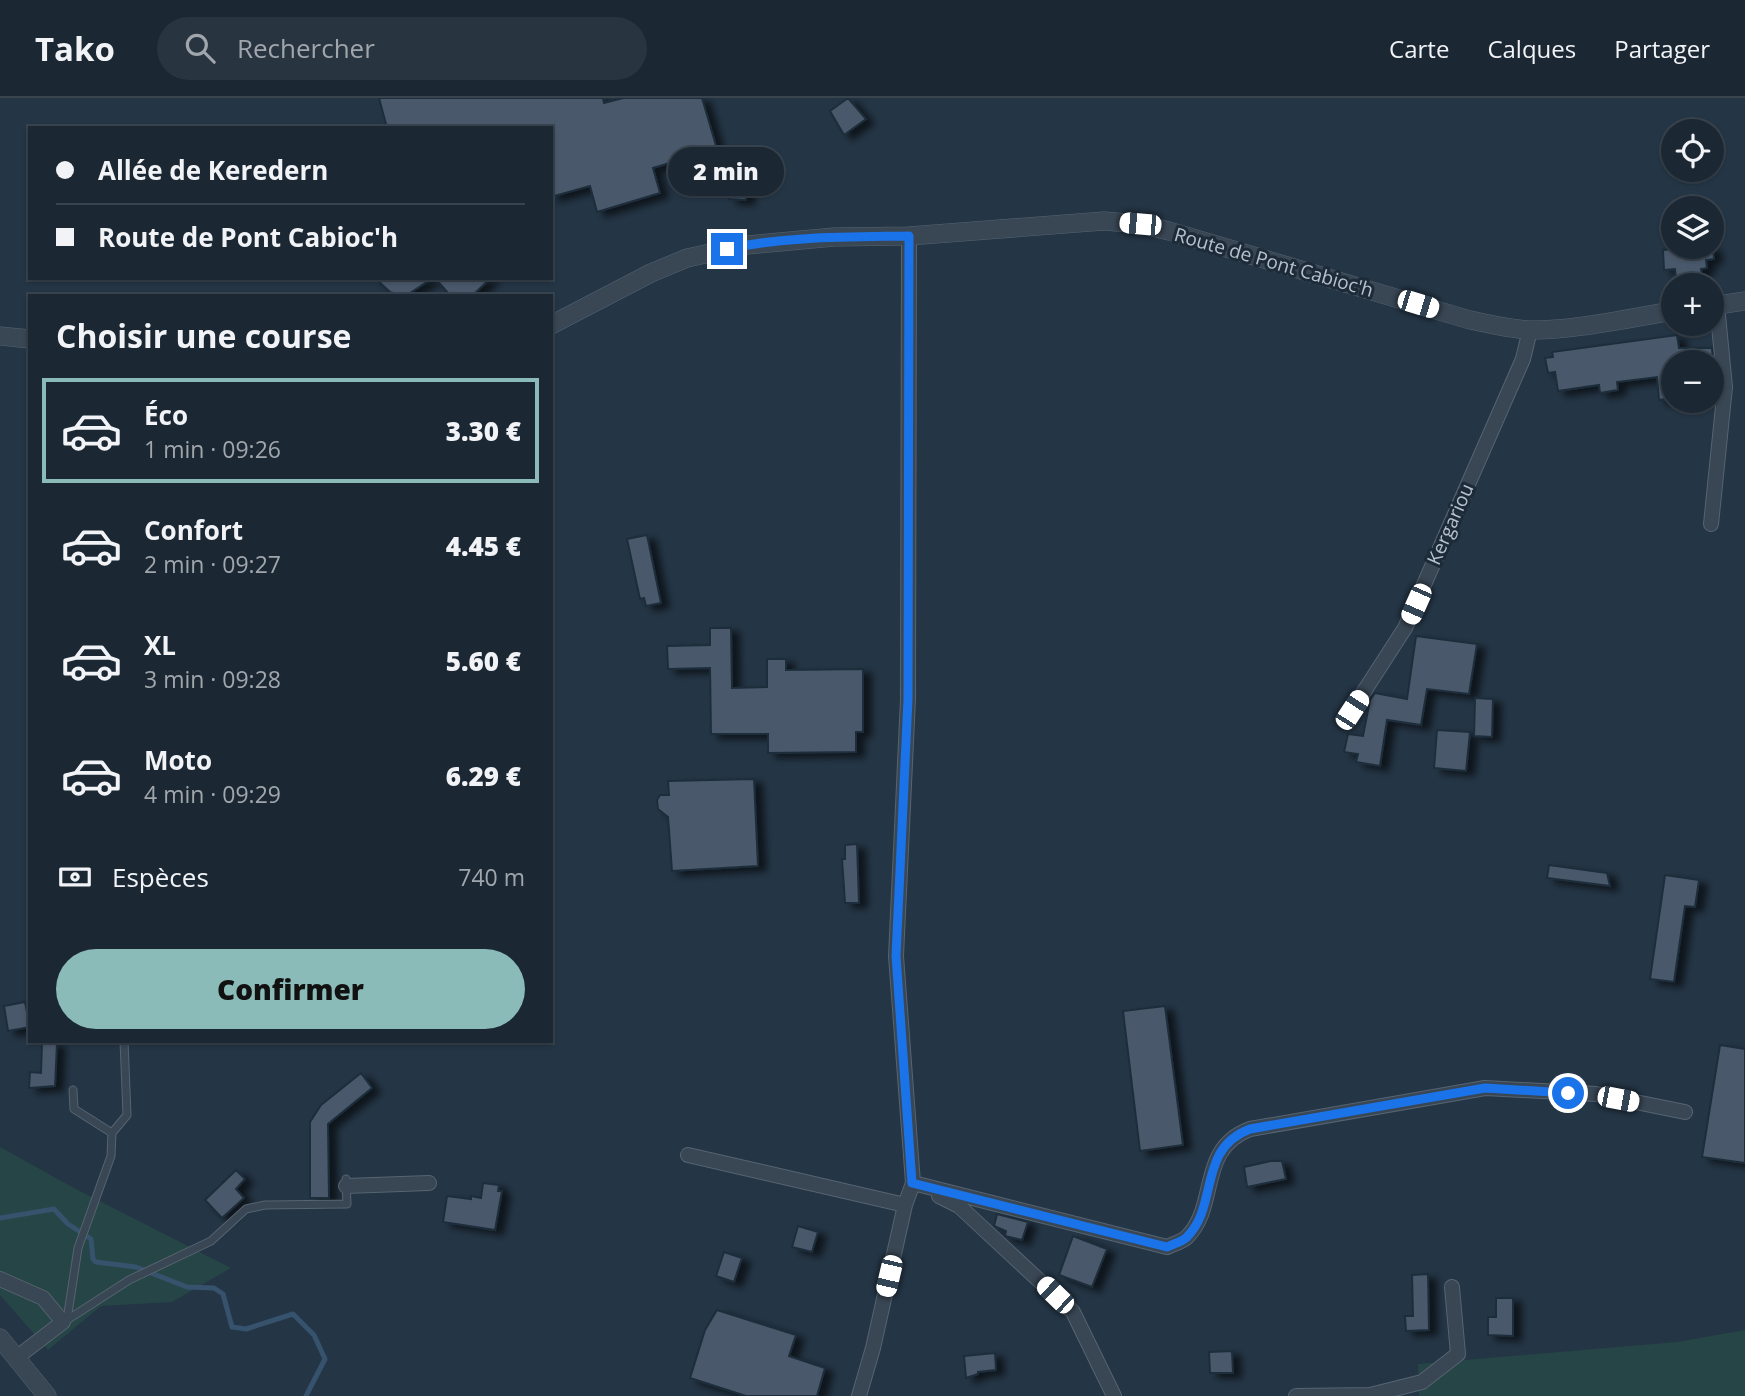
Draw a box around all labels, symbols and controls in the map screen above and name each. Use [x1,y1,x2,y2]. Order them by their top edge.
search box [157,17,647,80]
text: Tako [35,26,115,71]
icon: search [181,29,219,67]
text: Rechercher [237,30,375,66]
text: Carte [1389,32,1449,65]
text: Calques [1487,32,1576,65]
text: Partager [1614,32,1710,65]
map controls [1661,119,1724,413]
button: locate [1661,119,1724,182]
callout: 2 min [669,148,785,197]
text: Allée de Keredern [98,152,328,188]
text: 2 min [693,155,759,187]
button: layers [1661,196,1724,259]
car [1119,212,1162,236]
text: Route de Pont Cabioc'h [98,219,398,255]
street label: Route de Pont Cabioc'h [1171,221,1377,303]
route end [711,233,743,265]
button: + [1661,273,1724,336]
car [1395,288,1442,320]
text: Choisir une course [56,314,351,357]
button: − [1661,350,1724,413]
text: Éco [144,397,188,433]
icon: car [60,399,123,462]
text: 3.30 € [446,413,521,449]
text: 1 min · 09:26 [144,433,281,465]
street label: Kergariou [1421,479,1479,569]
text: Confort [144,512,243,548]
icon: car [60,514,123,577]
text: 4.45 € [446,528,521,564]
text: 2 min · 09:27 [144,548,281,580]
car [1398,581,1435,627]
text: XL [144,627,176,663]
icon: car [60,629,123,692]
text: 5.60 € [446,643,521,679]
text: 3 min · 09:28 [144,663,281,695]
car [1332,687,1373,733]
text: Moto [144,742,212,778]
icon: car [60,744,123,807]
text: 6.29 € [446,758,521,794]
text: 4 min · 09:29 [144,778,281,810]
icon: cash [56,858,94,896]
text: Espèces [112,859,209,895]
text: 740 m [458,861,525,893]
button: Confirmer [56,949,525,1029]
route start [1552,1077,1584,1109]
car [1596,1085,1641,1113]
car [875,1253,904,1299]
car [1033,1273,1078,1317]

